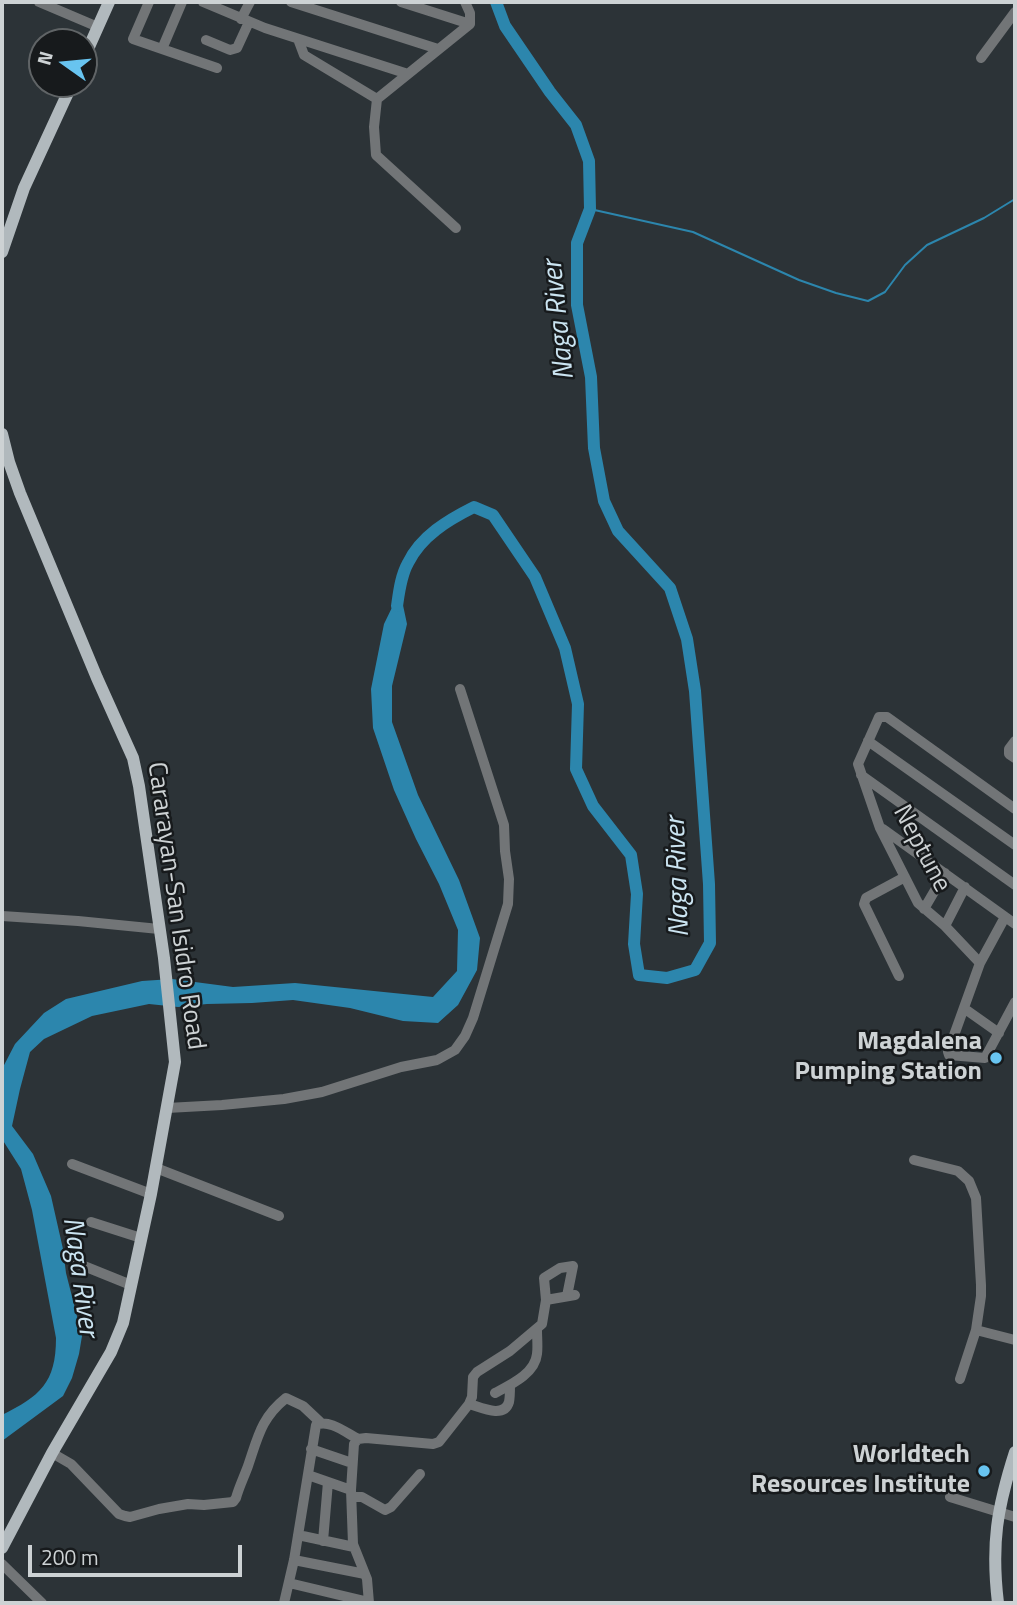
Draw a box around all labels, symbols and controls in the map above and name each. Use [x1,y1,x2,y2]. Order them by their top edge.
north arrow [28,28,98,98]
text: N [28,48,60,68]
water label: Naga River [537,258,583,382]
street label: Cararayan-San Isidro Road [139,760,211,1052]
street label: Neptune [885,800,957,898]
water label: Naga River [660,816,698,938]
place label: Magdalena Pumping Station [795,1027,982,1088]
marker: Magdalena Pumping Station [988,1050,1004,1066]
water label: Naga River [54,1215,104,1339]
place label: Worldtech Resources Institute [751,1440,970,1502]
marker: Worldtech Resources Institute [976,1463,992,1479]
scale bar [32,1532,245,1576]
text: 200 m [41,1541,98,1573]

